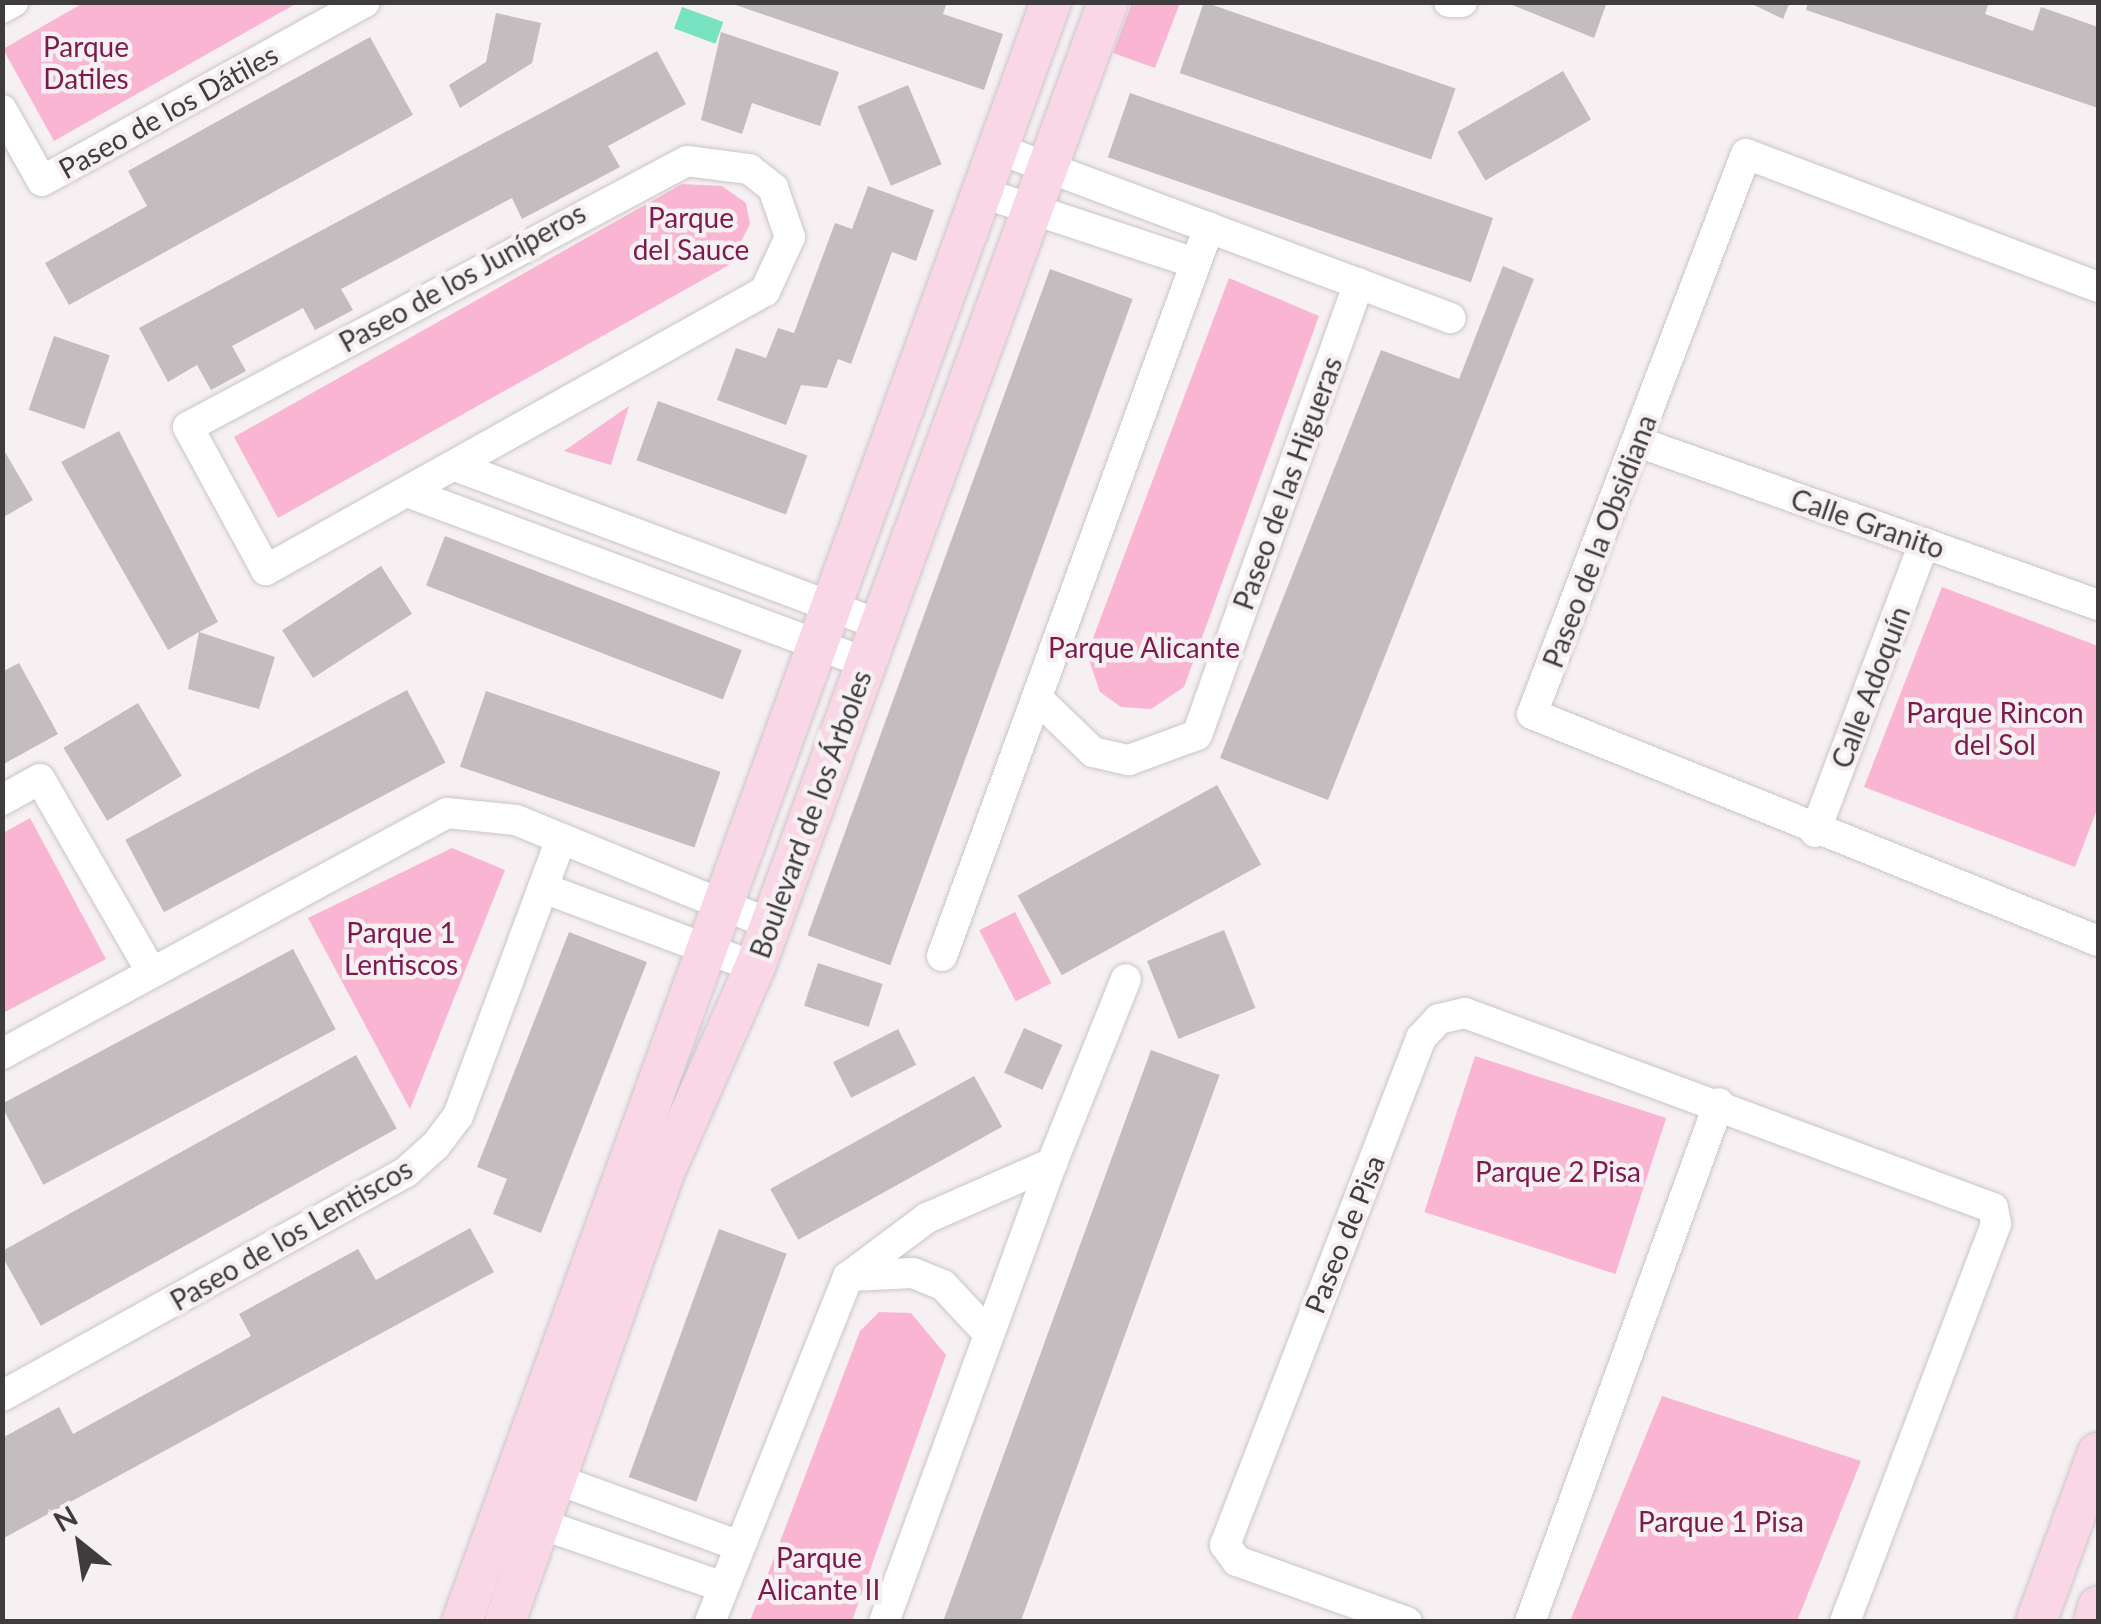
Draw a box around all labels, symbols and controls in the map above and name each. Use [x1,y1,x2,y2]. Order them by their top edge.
park label: Parque Datiles [43,29,129,95]
street label: Paseo de los Dátiles [53,37,283,185]
street label: Paseo de los Juníperos [333,195,591,359]
park label: Parque del Sauce [633,200,749,266]
street label: Paseo de las Higueras [1226,352,1348,614]
street label: Paseo de la Obsidiana [1535,410,1663,672]
street label: Calle Granito [1787,481,1949,565]
street label: Calle Adoquín [1824,601,1916,773]
park label: Parque Alicante [1048,630,1240,664]
street label: Boulevard de los Árboles [742,665,878,963]
park label: Parque Rincon del Sol [1906,695,2084,761]
park label: Parque 1 Lentiscos [344,915,458,981]
street label: Paseo de Pisa [1297,1150,1391,1318]
street label: Paseo de los Lentiscos [164,1151,418,1317]
park label: Parque 2 Pisa [1475,1154,1641,1188]
north arrow [30,1494,130,1594]
text: N [47,1498,83,1538]
park label: Parque 1 Pisa [1638,1504,1804,1538]
park label: Parque Alicante II [758,1540,880,1606]

